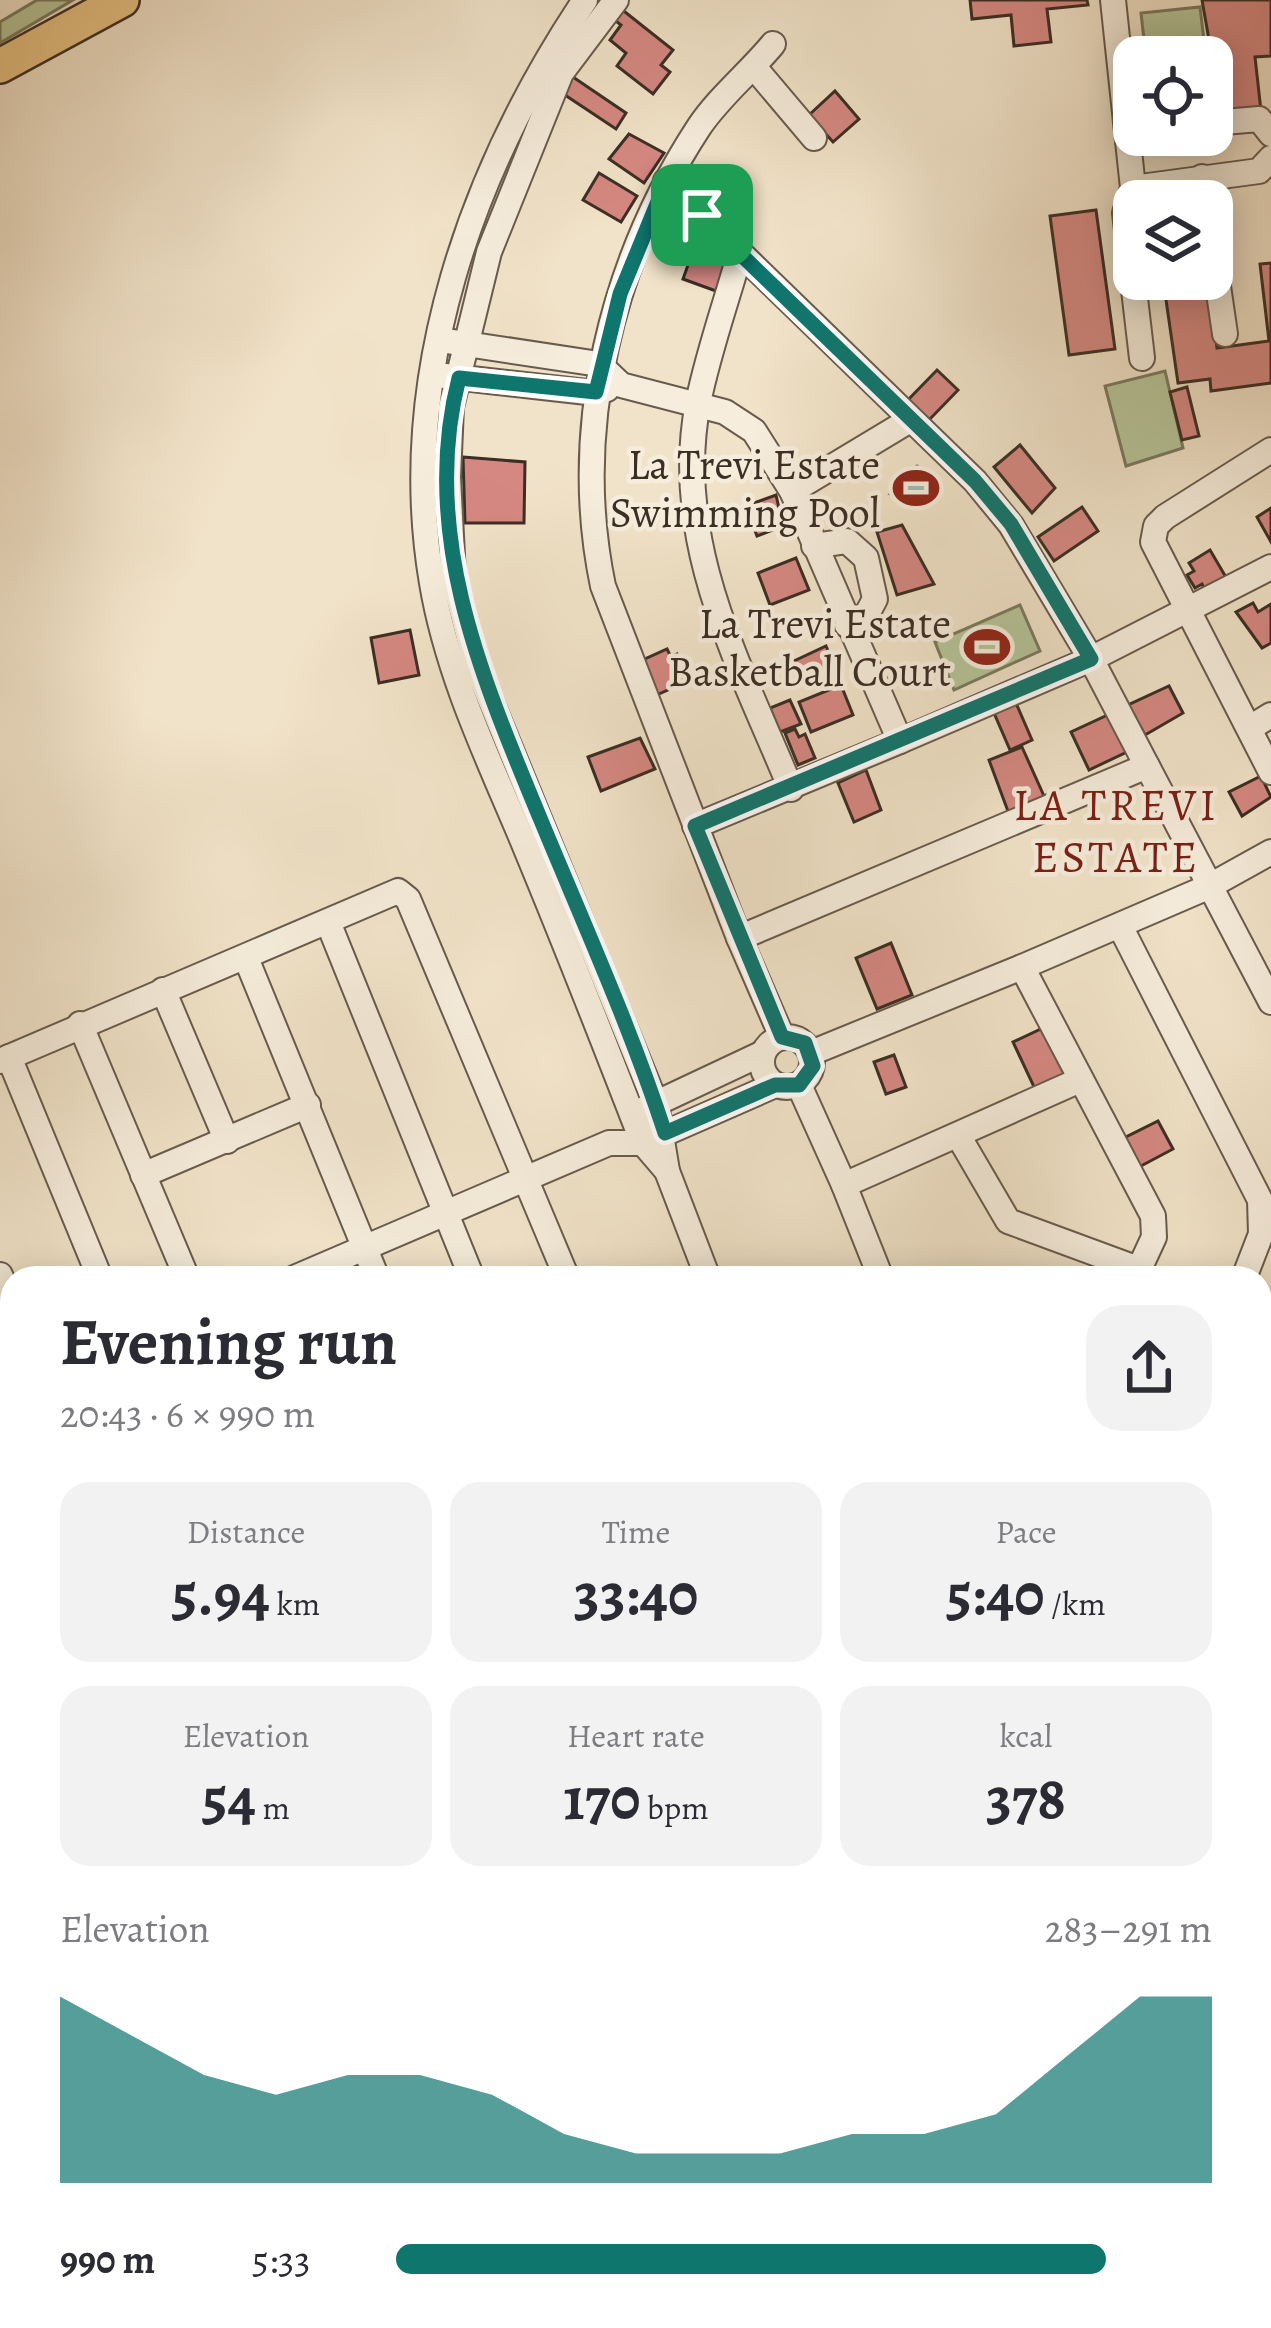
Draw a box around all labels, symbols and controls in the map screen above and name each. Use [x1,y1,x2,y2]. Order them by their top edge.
map controls [1113,36,1233,300]
button: locate [1113,36,1233,156]
pin [651,164,753,266]
button: layers [1113,180,1233,300]
icon: arrive [669,182,735,248]
place label: La Trevi Estate Swimming Pool [610,436,880,541]
sports icon: La Trevi Estate Swimming Pool [891,463,941,513]
place label: La Trevi Estate Basketball Court [668,595,951,700]
sports icon: La Trevi Estate Basketball Court [962,622,1012,672]
district label: LA TREVI ESTATE [1013,774,1219,888]
text: Evening run [60,1297,397,1387]
button: share [1086,1305,1212,1431]
text: 20:43 · 6 × 990 m [60,1387,315,1440]
text: Distance [187,1509,305,1554]
text: Time [602,1509,670,1554]
text: Pace [995,1509,1057,1554]
text: 5.94 [172,1554,270,1636]
text: 33:40 [574,1554,698,1636]
text: 5:40 [946,1554,1045,1636]
text: km [270,1581,320,1626]
text: /km [1045,1581,1106,1626]
text: Elevation [183,1713,309,1758]
text: Heart rate [567,1713,705,1758]
text: kcal [1000,1713,1052,1758]
text: 54 [202,1758,256,1840]
text: 170 [563,1758,641,1840]
text: 378 [986,1758,1066,1840]
text: m [256,1785,290,1830]
text: bpm [641,1785,709,1830]
text: Elevation [60,1902,210,1955]
text: 283–291 m [1045,1902,1212,1955]
text: 990 m [60,2233,155,2286]
text: 5:33 [252,2233,311,2286]

